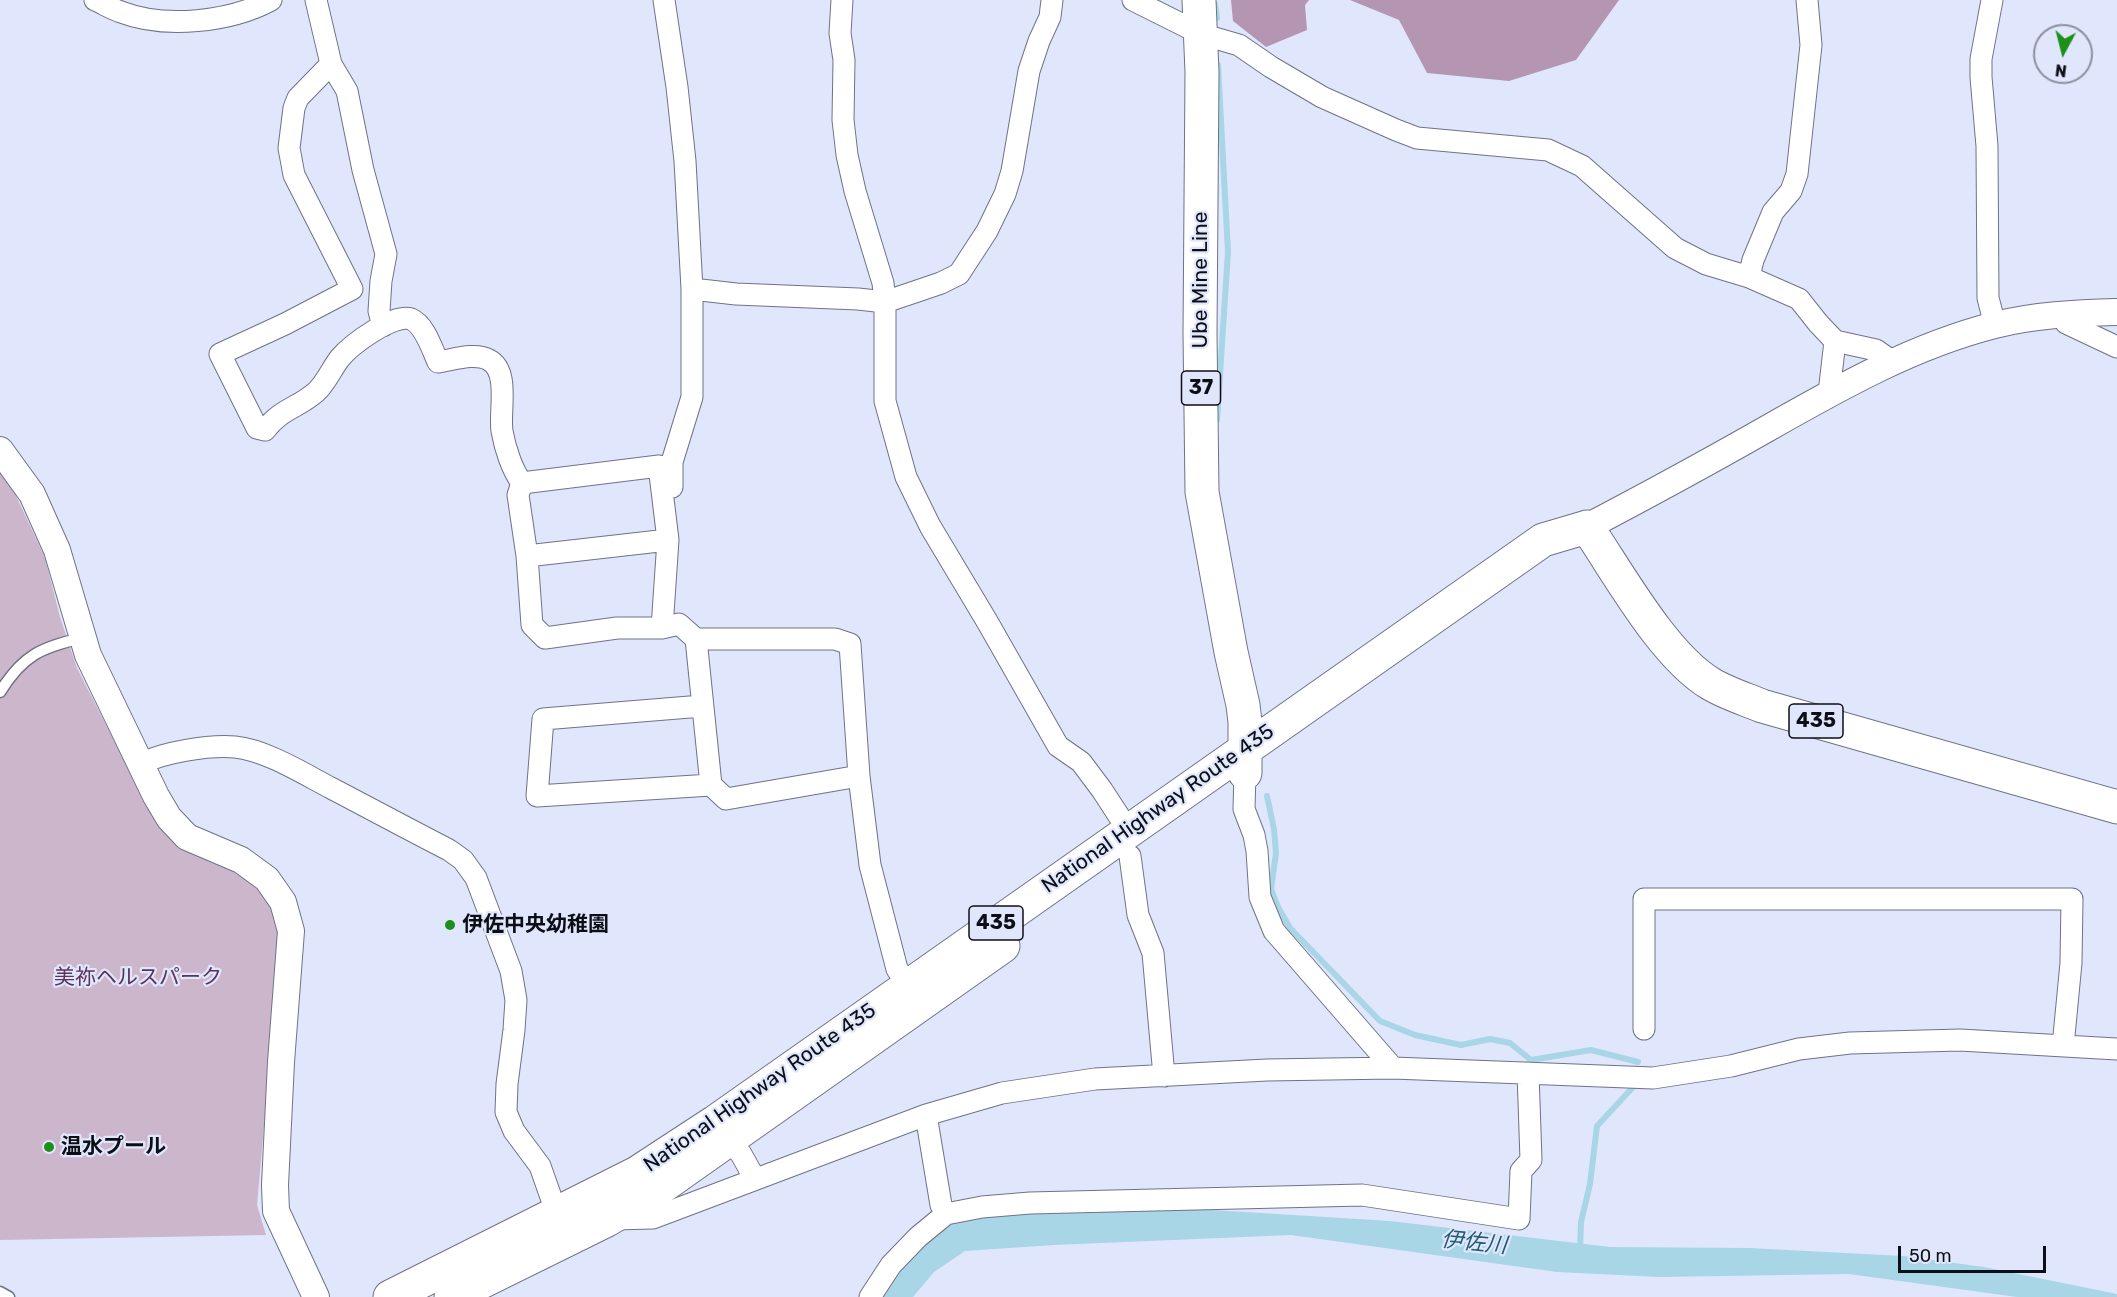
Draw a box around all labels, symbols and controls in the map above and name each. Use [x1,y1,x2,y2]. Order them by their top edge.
north arrow [2033,24,2093,84]
text: N [2054,60,2068,81]
street label: Ube Mine Line [1188,212,1214,348]
road number: 37 [1182,371,1220,405]
road number: 435 [1789,704,1843,738]
street label: National Highway Route 435 [1037,719,1279,899]
road number: 435 [969,906,1023,940]
place label: 伊佐中央幼稚園 [462,912,609,938]
marker: 伊佐中央幼稚園 [443,918,457,932]
park label: 美祢ヘルスパーク [54,965,222,991]
street label: National Highway Route 435 [639,998,881,1178]
place label: 温水プール [61,1134,166,1160]
marker: 温水プール [42,1140,56,1154]
water label: 伊佐川 [1440,1226,1508,1260]
scale bar [1901,1234,2050,1272]
text: 50 m [1909,1245,1952,1267]

